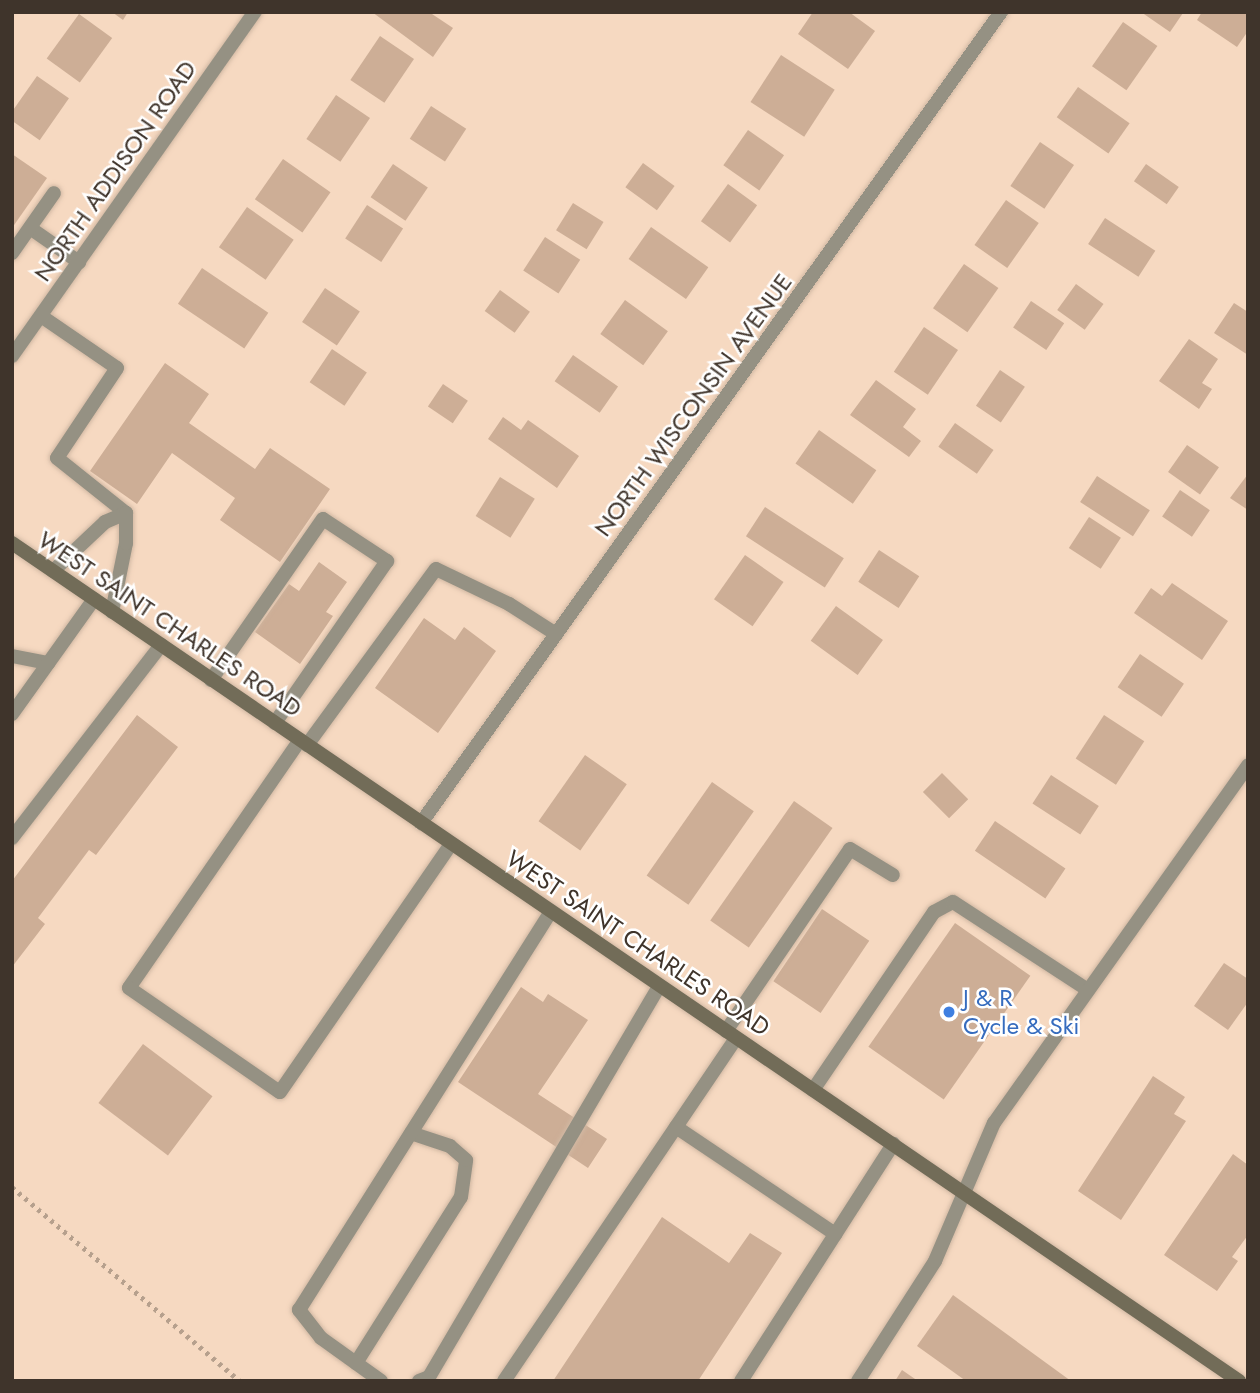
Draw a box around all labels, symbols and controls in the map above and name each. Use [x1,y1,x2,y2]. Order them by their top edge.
street label: NORTH ADDISON ROAD [28,55,202,287]
street label: NORTH WISCONSIN AVENUE [588,268,798,542]
street label: WEST SAINT CHARLES ROAD [33,525,307,723]
street label: WEST SAINT CHARLES ROAD [501,844,775,1042]
place label: J & R Cycle & Ski [963,984,1080,1040]
marker: J & R Cycle & Ski [941,1004,957,1020]

